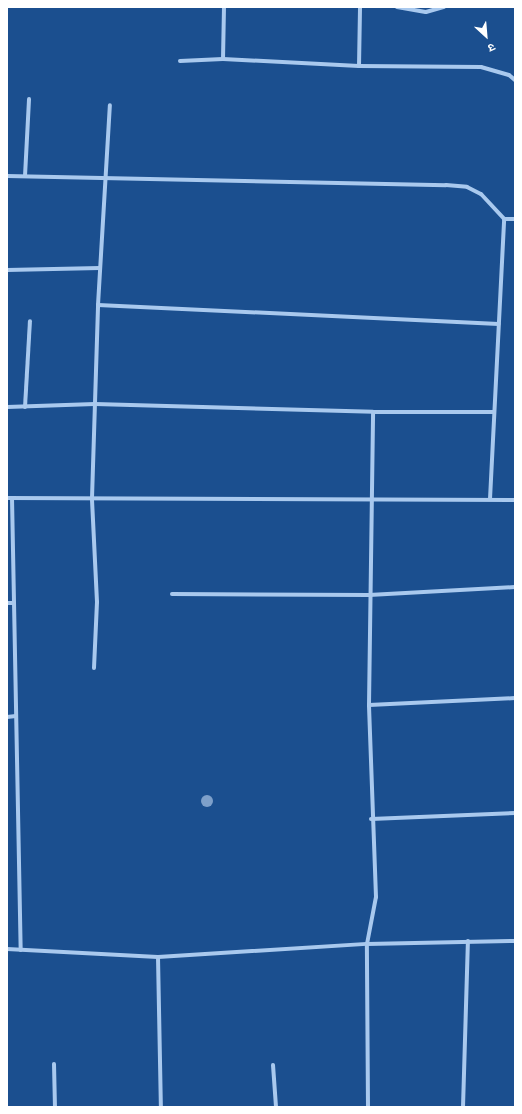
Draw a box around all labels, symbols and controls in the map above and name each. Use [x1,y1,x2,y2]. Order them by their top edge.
north arrow [466,16,506,56]
text: उ [486,40,497,54]

